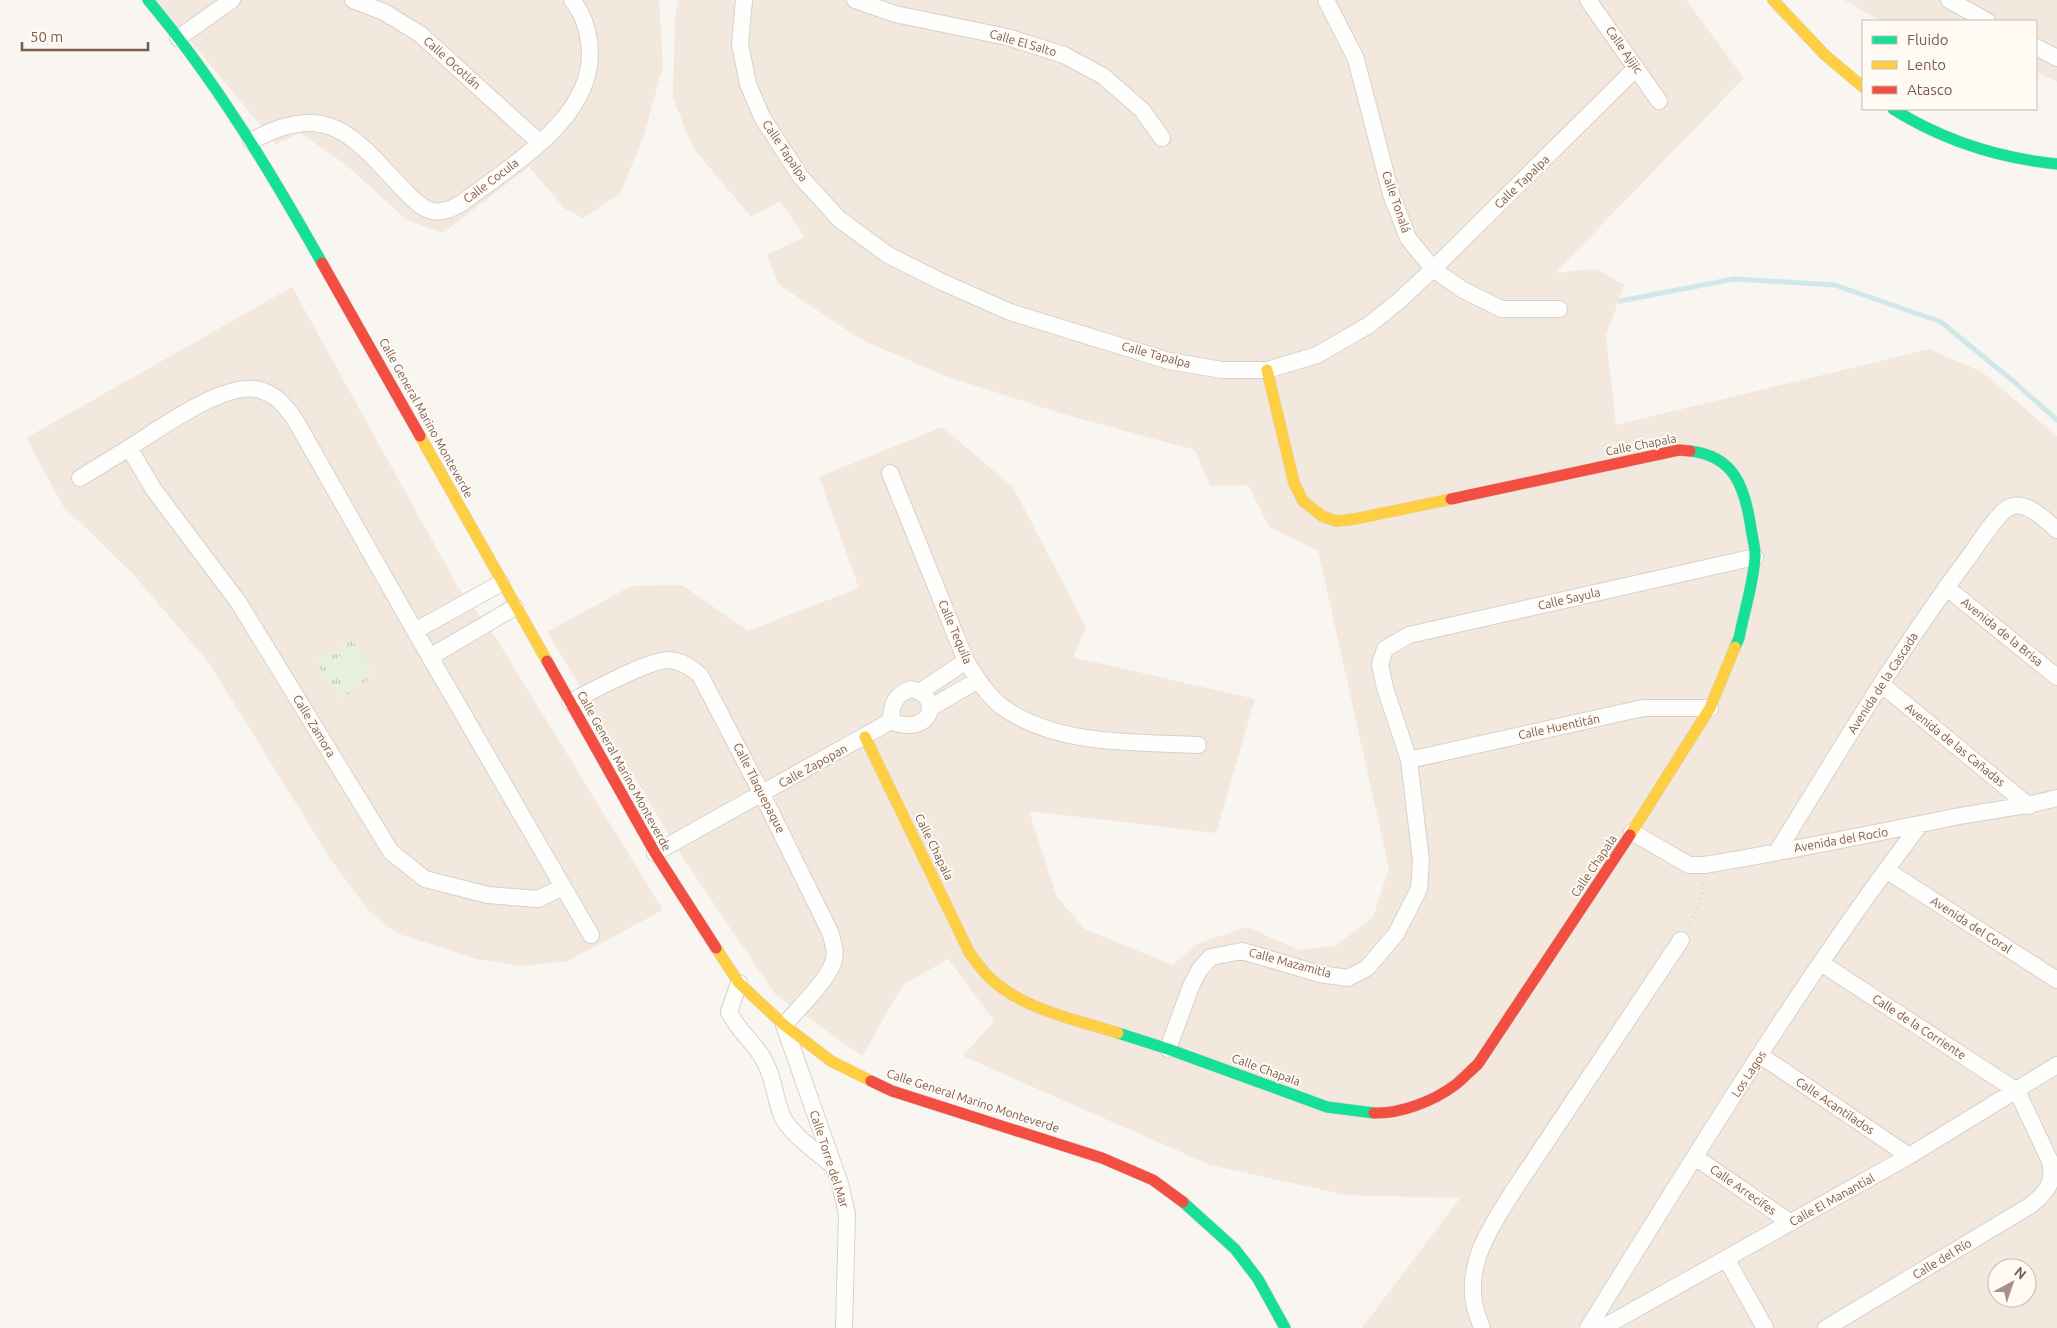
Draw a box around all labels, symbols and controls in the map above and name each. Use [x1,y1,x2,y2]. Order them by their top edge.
scale bar [22,20,149,52]
legend [1862,20,2037,110]
street label: Calle Ajijic [1604,24,1646,76]
street label: Calle El Salto [988,27,1058,58]
text: 50 m [30,28,63,45]
text: Fluido [1907,31,1949,48]
street label: Calle Ocotlán [421,34,483,92]
text: Lento [1907,56,1946,73]
text: Atasco [1907,81,1953,98]
street label: Calle Tapalpa [760,118,811,184]
street label: Calle Tapalpa [1492,152,1552,211]
street label: Calle Cocula [461,156,521,205]
street label: Calle Tonalá [1380,169,1413,235]
street label: Calle General Marino Monteverde [377,336,476,500]
street label: Calle Tapalpa [1120,339,1192,370]
street label: Calle Chapala [1604,431,1678,458]
street label: Calle Sayula [1536,585,1601,612]
street label: Avenida de la Brisa [1959,595,2046,668]
street label: Calle Tequila [936,598,975,666]
street label: Avenida de la Cascada [1845,630,1920,736]
street label: Calle General Marino Monteverde [575,689,674,853]
street label: Calle Zamora [291,692,338,759]
street label: Avenida de las Cañadas [1903,700,2008,789]
street label: Calle Huentitán [1517,712,1601,742]
street label: Calle Tlaquepaque [731,741,788,835]
street label: Calle Zapopan [776,741,849,790]
street label: Calle Chapala [913,812,956,882]
street label: Avenida del Rocío [1793,825,1889,854]
street label: Calle Chapala [1568,832,1619,899]
street label: Avenida del Coral [1928,894,2014,956]
street label: Calle Mazamitla [1248,945,1333,980]
street label: Calle de la Corriente [1870,991,1968,1062]
street label: Los Lagos [1729,1048,1768,1099]
street label: Calle Chapala [1230,1051,1302,1088]
street label: Calle General Marino Monteverde [885,1066,1061,1135]
street label: Calle Acantilados [1794,1075,1877,1137]
street label: Calle Torre del Mar [808,1109,851,1210]
street label: Calle Arrecifes [1708,1162,1779,1217]
street label: Calle El Manantial [1787,1171,1877,1228]
street label: Calle del Río [1910,1236,1973,1281]
north arrow [1987,1258,2037,1308]
text: N [2011,1264,2030,1283]

